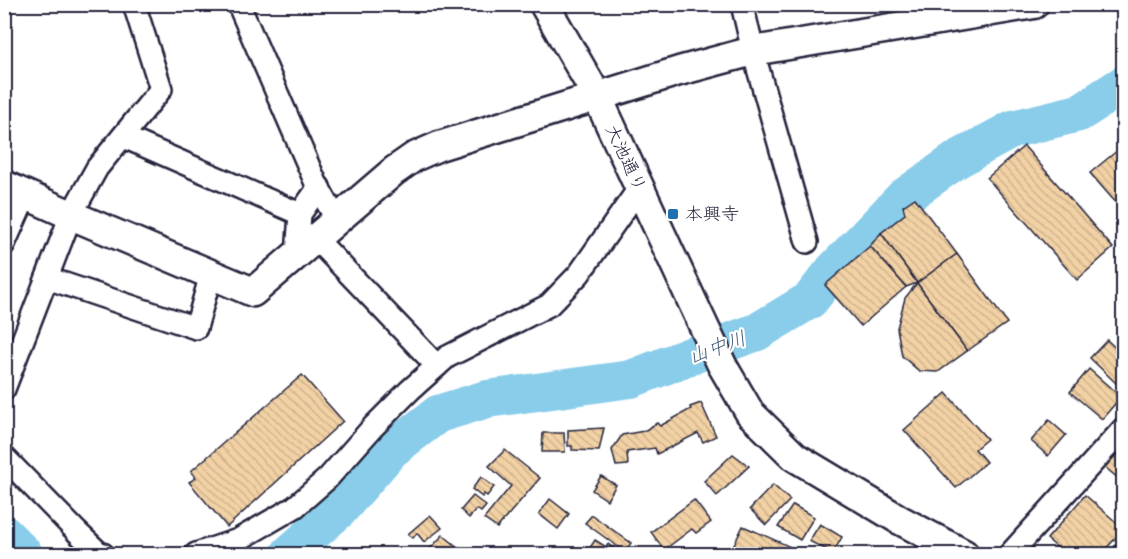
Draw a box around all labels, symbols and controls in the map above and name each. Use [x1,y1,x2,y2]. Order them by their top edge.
street label: 大池通り [599,122,648,196]
place label: 本興寺 [685,205,739,227]
marker: 本興寺 [666,207,680,221]
water label: 山中川 [685,327,750,371]

